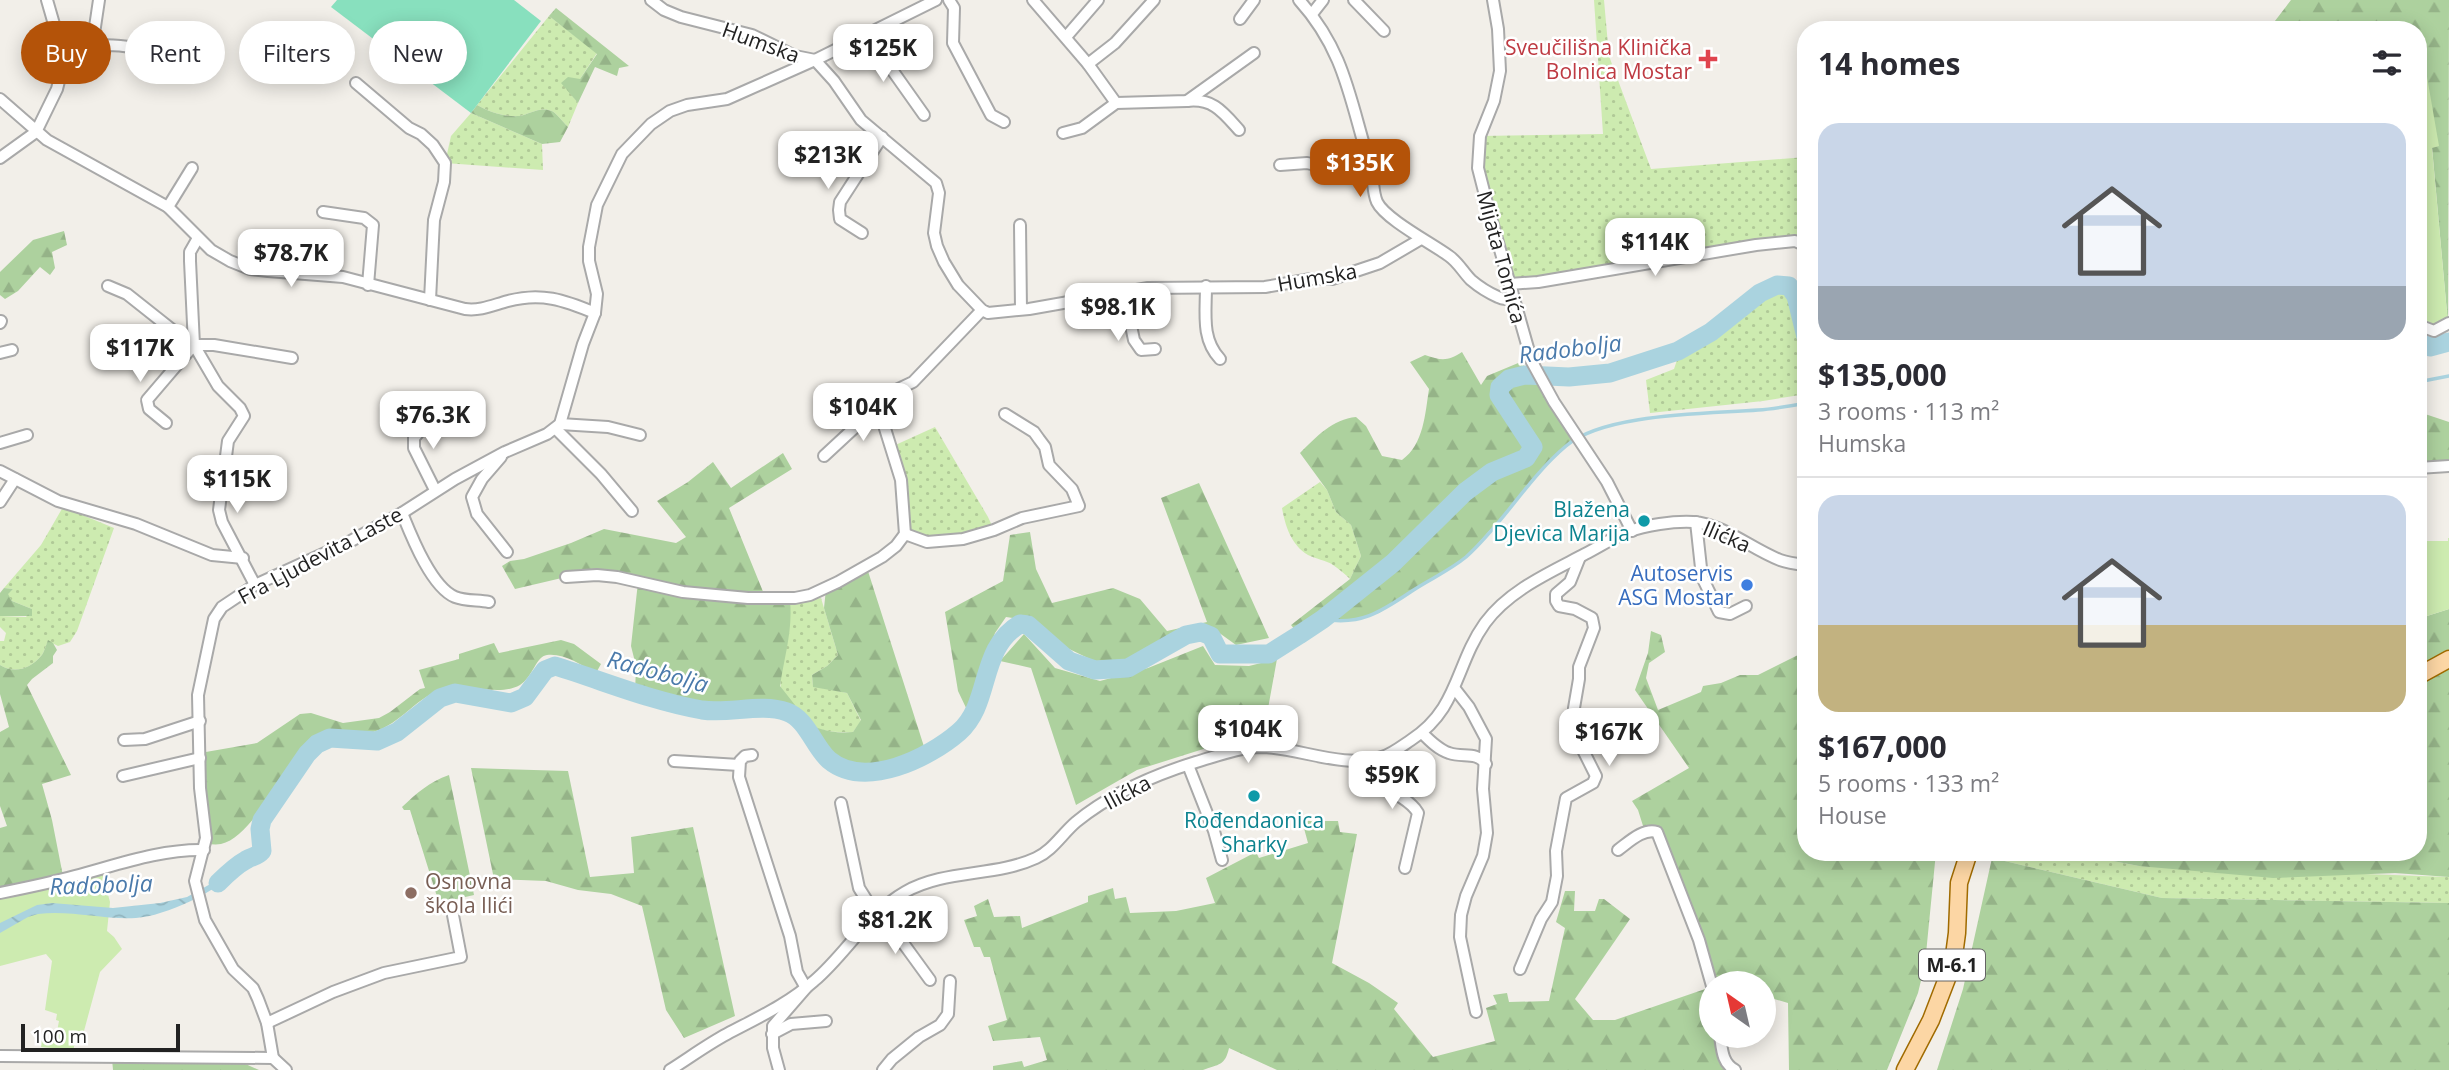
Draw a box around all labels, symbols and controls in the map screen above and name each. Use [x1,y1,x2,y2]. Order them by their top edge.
street label: Humska [718,15,804,69]
chip: Buy [21,21,111,84]
chip: Rent [125,21,225,84]
chip: Filters [239,21,355,84]
chip: New [369,21,467,84]
pin: $125K [834,24,932,84]
text: $125K [849,31,917,63]
place label: Sveučilišna Klinička Bolnica Mostar [1505,33,1692,85]
text: 14 homes [1818,43,1961,84]
icon: filters [2368,44,2406,82]
marker: Sveučilišna Klinička Bolnica Mostar [1698,49,1718,69]
pin: $213K [779,132,877,191]
text: $213K [794,138,862,170]
pin: $135K [1311,140,1409,199]
text: $135K [1326,146,1394,178]
icon: home [2049,168,2175,294]
street label: Mijata Tomića [1471,187,1533,327]
pin: $114K [1606,218,1704,278]
text: $114K [1621,225,1689,257]
pin: $78.7K [234,230,348,289]
text: $78.7K [254,236,328,268]
street label: Humska [1275,256,1359,298]
pin: $98.1K [1061,284,1175,343]
text: $98.1K [1081,290,1155,322]
pin: $117K [91,324,189,384]
water label: Radobolja [1517,326,1623,370]
text: $117K [106,331,174,363]
text: $135,000 [1818,354,1947,395]
pin: $104K [814,384,912,443]
text: $104K [829,390,897,422]
pin: $76.3K [376,392,490,451]
text: 3 rooms · 113 m² [1818,395,1999,427]
text: $76.3K [396,398,470,430]
text: Humska [1818,427,1906,459]
pin: $115K [188,456,286,515]
text: $115K [203,462,271,494]
place label: Blažena Djevica Marija [1493,495,1630,547]
street label: Fra Ljudevita Laste [233,500,407,610]
marker: Blažena Djevica Marija [1636,513,1652,529]
street label: Ilićka [1699,513,1755,559]
icon: home [2049,540,2175,666]
place label: Autoservis ASG Mostar [1618,559,1733,611]
marker: Autoservis ASG Mostar [1739,577,1755,593]
water label: Radobolja [604,642,712,700]
pin: $104K [1199,706,1297,765]
pin: $167K [1560,708,1658,768]
text: $104K [1214,712,1282,744]
text: $167K [1575,715,1643,747]
text: $167,000 [1818,726,1947,767]
pin: $59K [1351,752,1433,811]
text: $59K [1365,758,1419,790]
text: 5 rooms · 133 m² [1818,767,1999,799]
street label: Ilićka [1099,768,1155,816]
marker: Rođendaonica Sharky [1246,788,1262,804]
text: House [1818,799,1887,831]
place label: Rođendaonica Sharky [1184,806,1324,858]
water label: Radobolja [49,866,153,902]
place label: Osnovna škola Ilići [425,867,513,919]
marker: Osnovna škola Ilići [403,885,419,901]
pin: $81.2K [838,897,952,956]
text: $81.2K [858,903,932,935]
road number: M-6.1 [1919,950,1985,981]
north arrow [1699,971,1776,1048]
map controls [1699,971,1776,1048]
scale bar [21,1021,180,1053]
text: 100 m [32,1023,87,1049]

